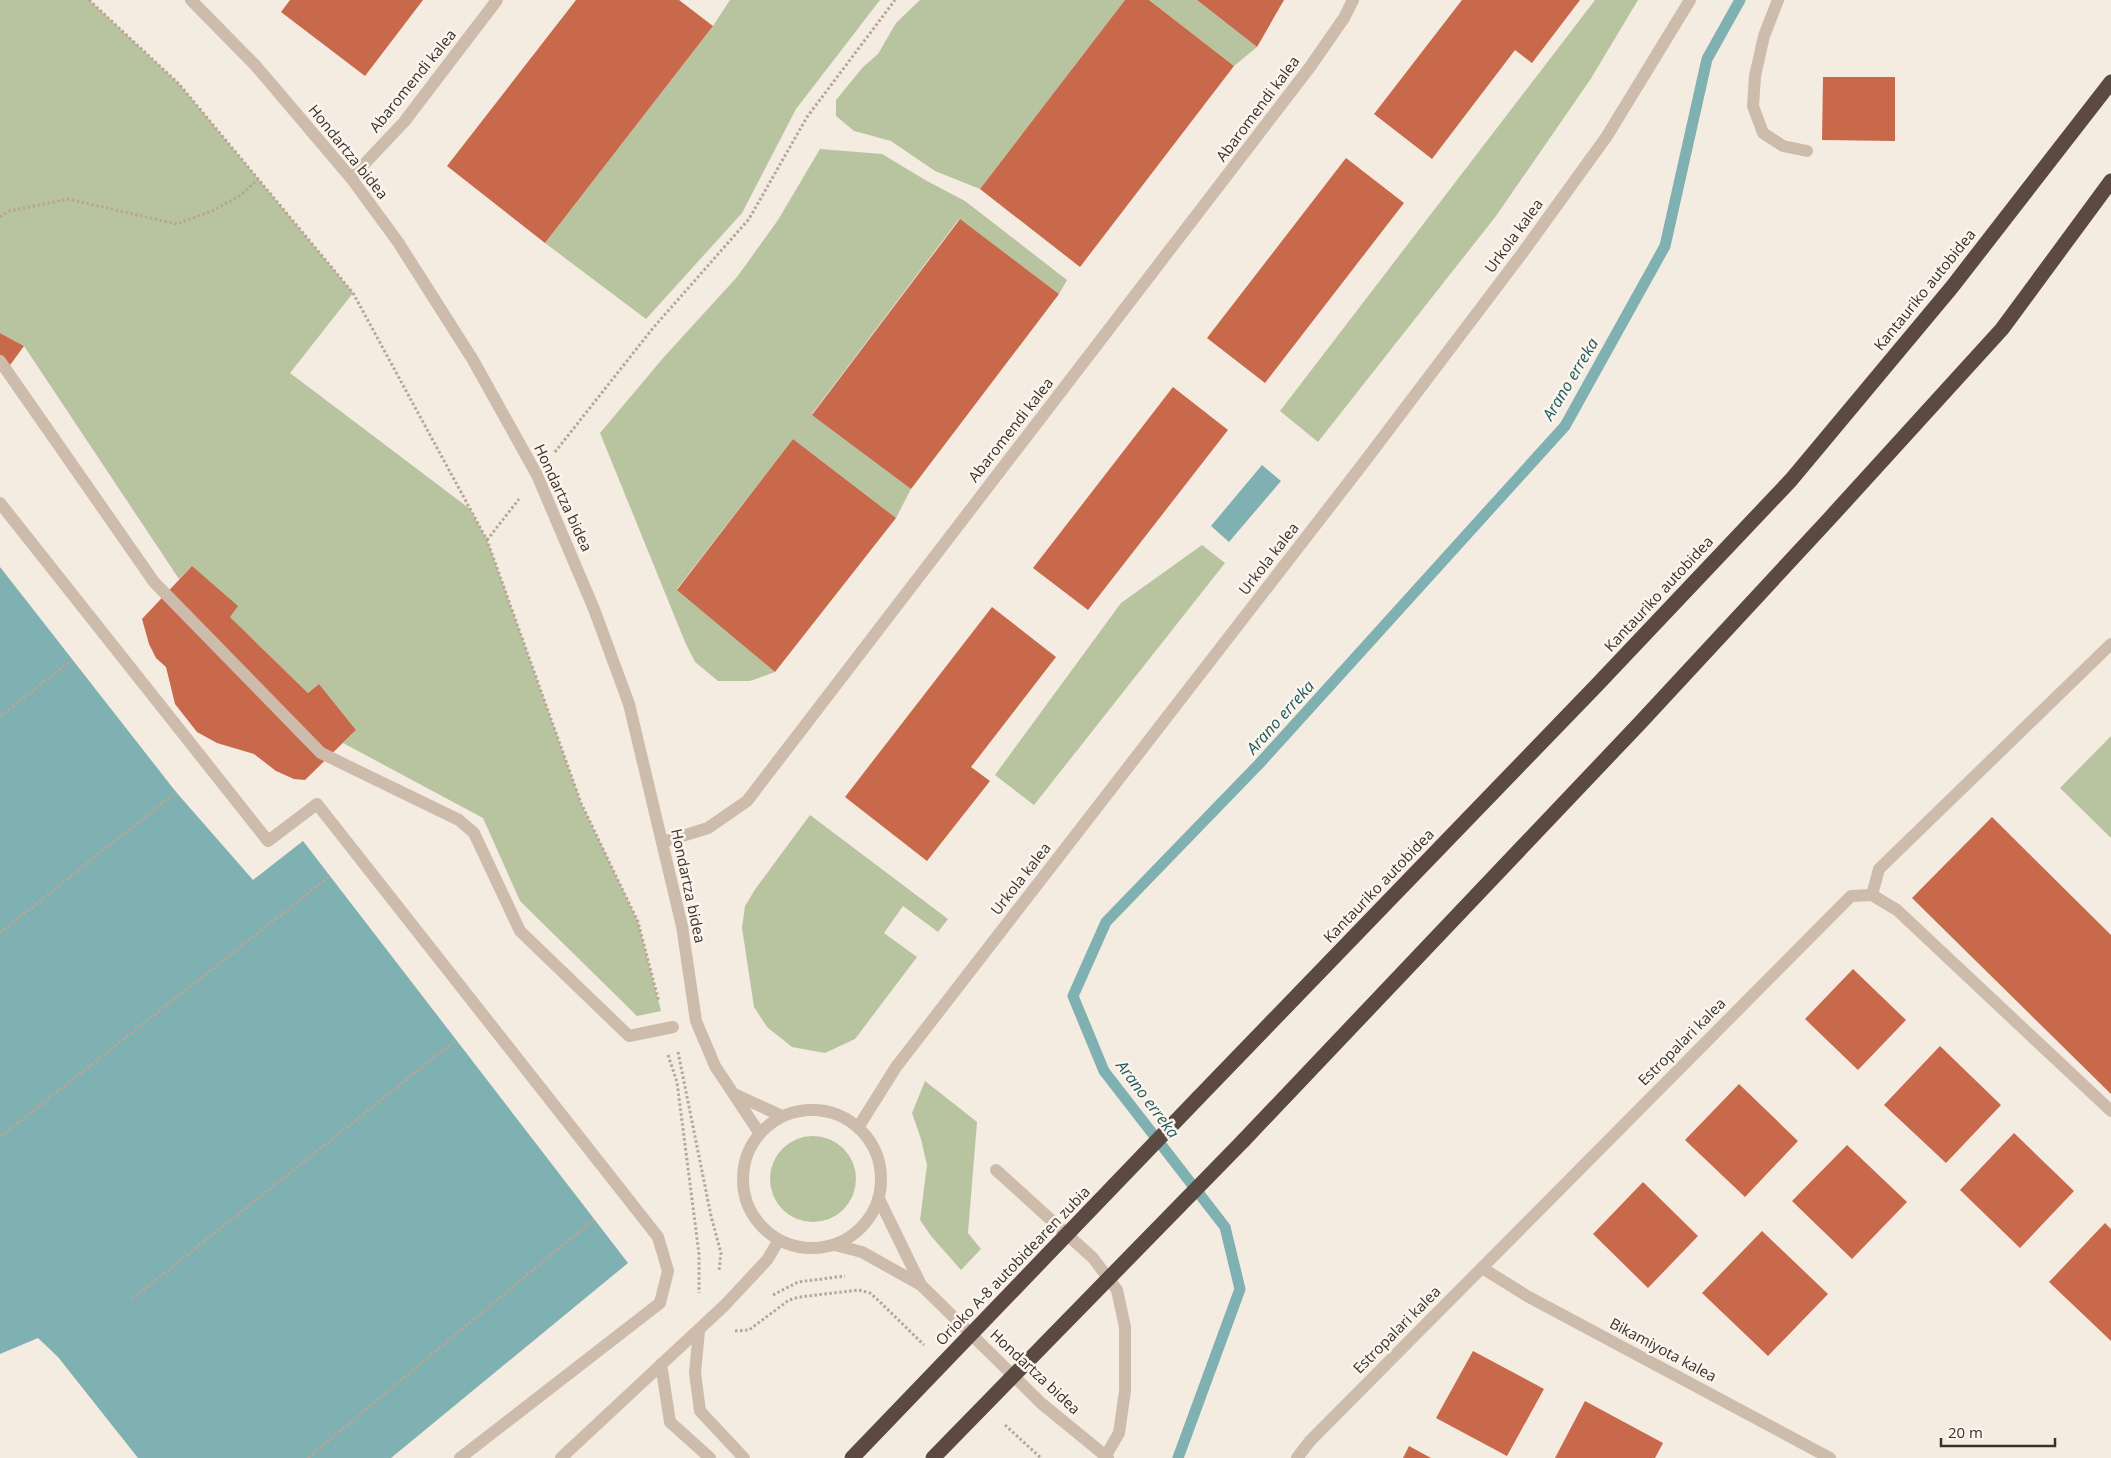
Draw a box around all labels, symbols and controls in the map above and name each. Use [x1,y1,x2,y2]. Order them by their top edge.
street label: Abaromendi kalea [364,25,460,136]
street label: Abaromendi kalea [1211,52,1303,165]
street label: Hondartza bidea [304,100,393,203]
street label: Urkola kalea [1480,194,1547,276]
street label: Kantauriko autobidea [1869,224,1980,354]
water label: Arano erreka [1536,334,1603,425]
street label: Abaromendi kalea [963,373,1057,486]
street label: Hondartza bidea [530,441,598,555]
street label: Urkola kalea [1234,518,1303,599]
street label: Kantauriko autobidea [1599,531,1717,655]
water label: Arano erreka [1240,675,1319,759]
street label: Kantauriko autobidea [1319,824,1438,947]
street label: Hondartza bidea [667,827,711,945]
street label: Urkola kalea [986,838,1055,919]
street label: Estropalari kalea [1633,993,1729,1089]
water label: Arano erreka [1111,1055,1185,1142]
street label: Orioko A-8 autobidearen zubia [931,1181,1094,1349]
street label: Estropalari kalea [1348,1281,1444,1377]
street label: Bikamiyota kalea [1607,1313,1720,1386]
street label: Hondartza bidea [986,1324,1085,1418]
scale bar [1941,1416,2055,1448]
text: 20 m [1948,1422,1983,1442]

